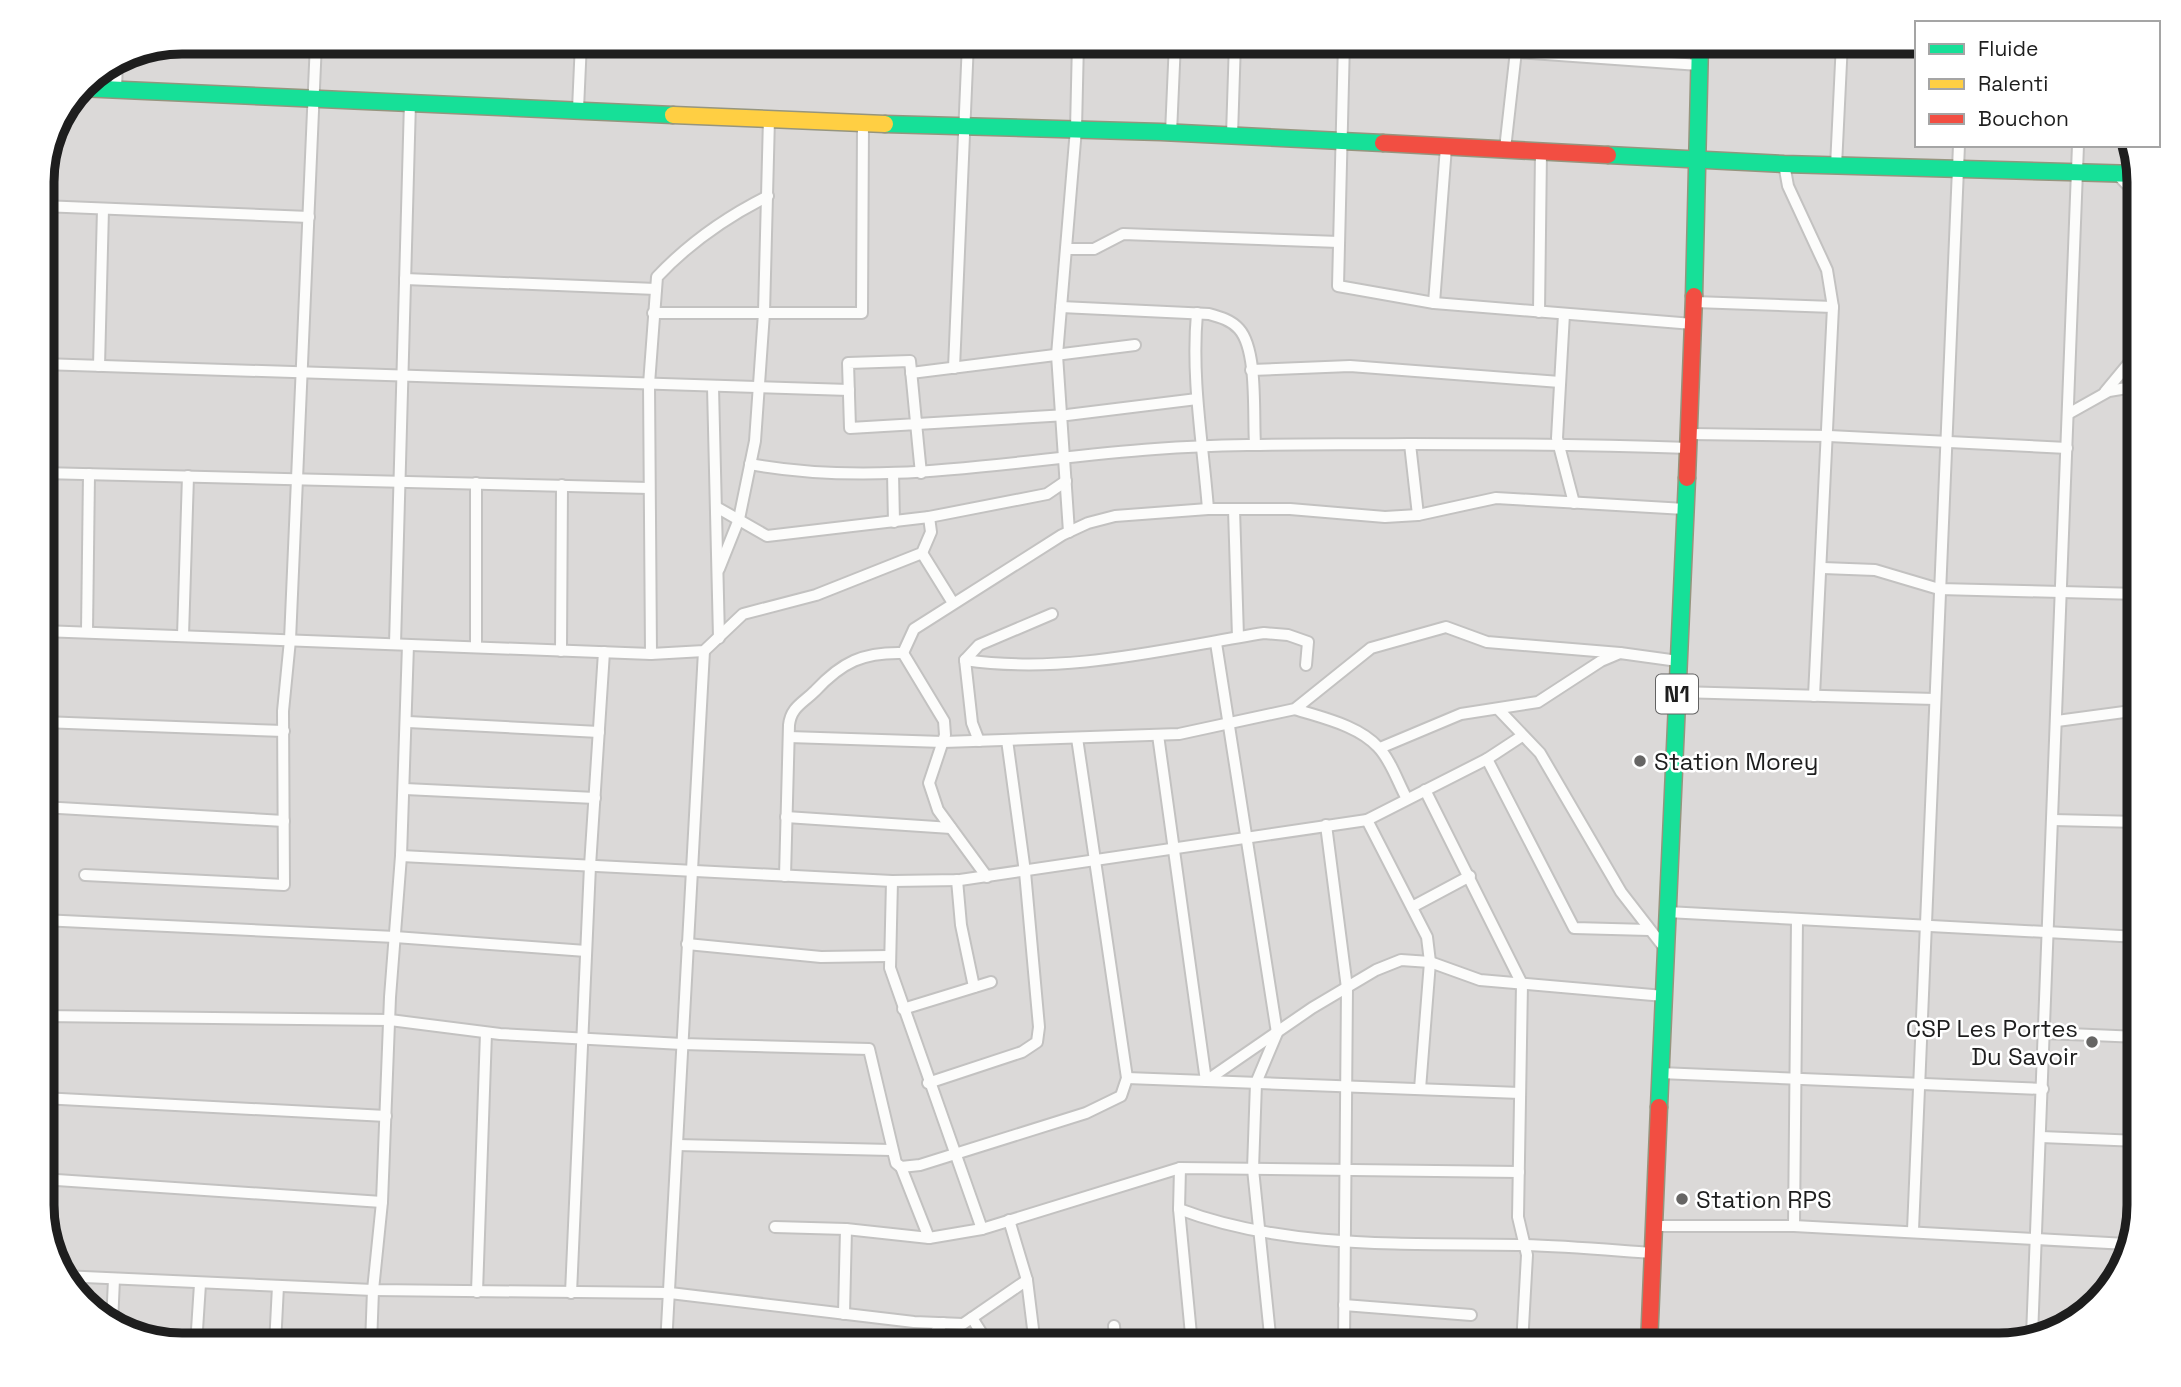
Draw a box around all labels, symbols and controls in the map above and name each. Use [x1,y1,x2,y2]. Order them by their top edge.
legend [1915,21,2160,147]
text: Fluide [1978,35,2038,62]
text: Ralenti [1978,70,2048,97]
text: Bouchon [1978,105,2069,132]
road number: N1 [1656,674,1698,714]
place label: Station Morey [1654,746,1818,777]
marker: Station Morey [1632,753,1648,769]
place label: CSP Les Portes Du Savoir [1906,1013,2078,1072]
marker: CSP Les Portes Du Savoir [2084,1034,2100,1050]
place label: Station RPS [1696,1184,1832,1215]
marker: Station RPS [1674,1191,1690,1207]

